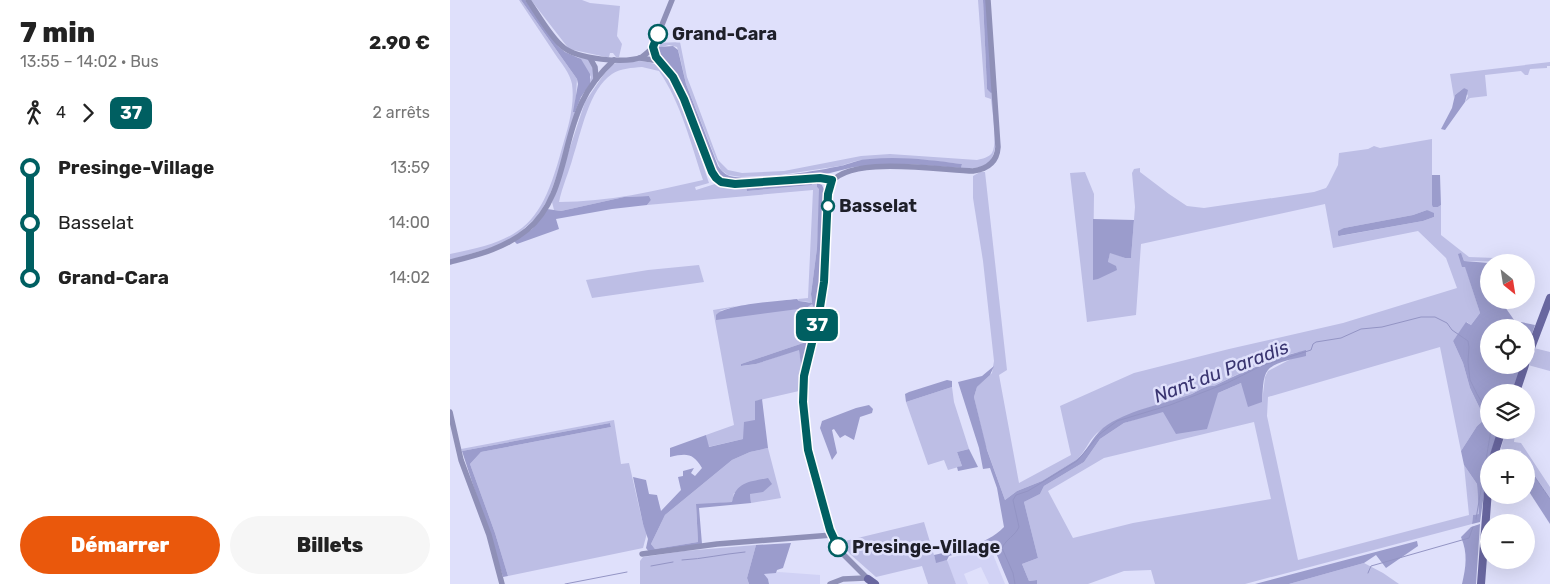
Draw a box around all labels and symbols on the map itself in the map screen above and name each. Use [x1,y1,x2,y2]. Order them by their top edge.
place label: Grand-Cara [672,23,777,45]
marker: Grand-Cara [648,24,668,44]
place label: Basselat [839,195,917,217]
marker: Basselat [821,199,835,213]
north arrow [1480,254,1535,309]
line badge: 37 [794,309,840,341]
water label: Nant du Paradis [1150,335,1292,408]
place label: Presinge-Village [852,536,1000,558]
marker: Presinge-Village [828,537,848,557]

